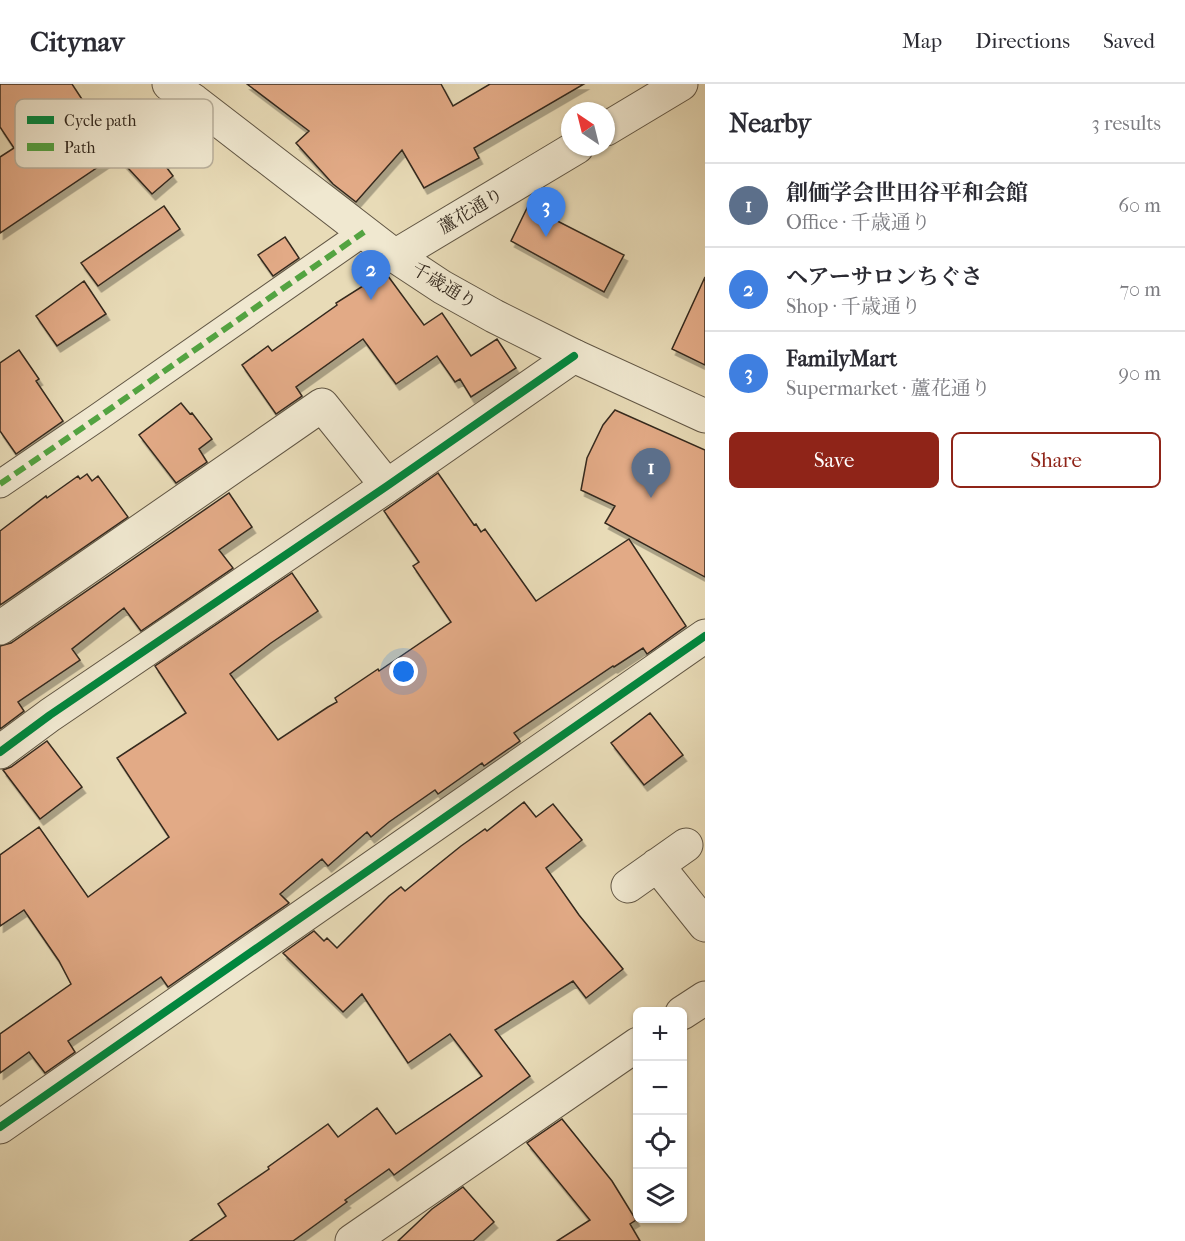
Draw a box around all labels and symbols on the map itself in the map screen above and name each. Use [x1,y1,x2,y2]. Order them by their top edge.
legend [15,99,213,168]
north arrow [561,102,615,156]
text: Cycle path [64,111,136,130]
text: Path [64,138,96,157]
street label: 蘆花通り [435,183,507,239]
pin: 3 [526,188,566,237]
pin: 2 [352,250,391,300]
street label: 千歳通り [408,258,480,314]
pin: 1 [632,448,670,498]
your location [389,657,418,686]

